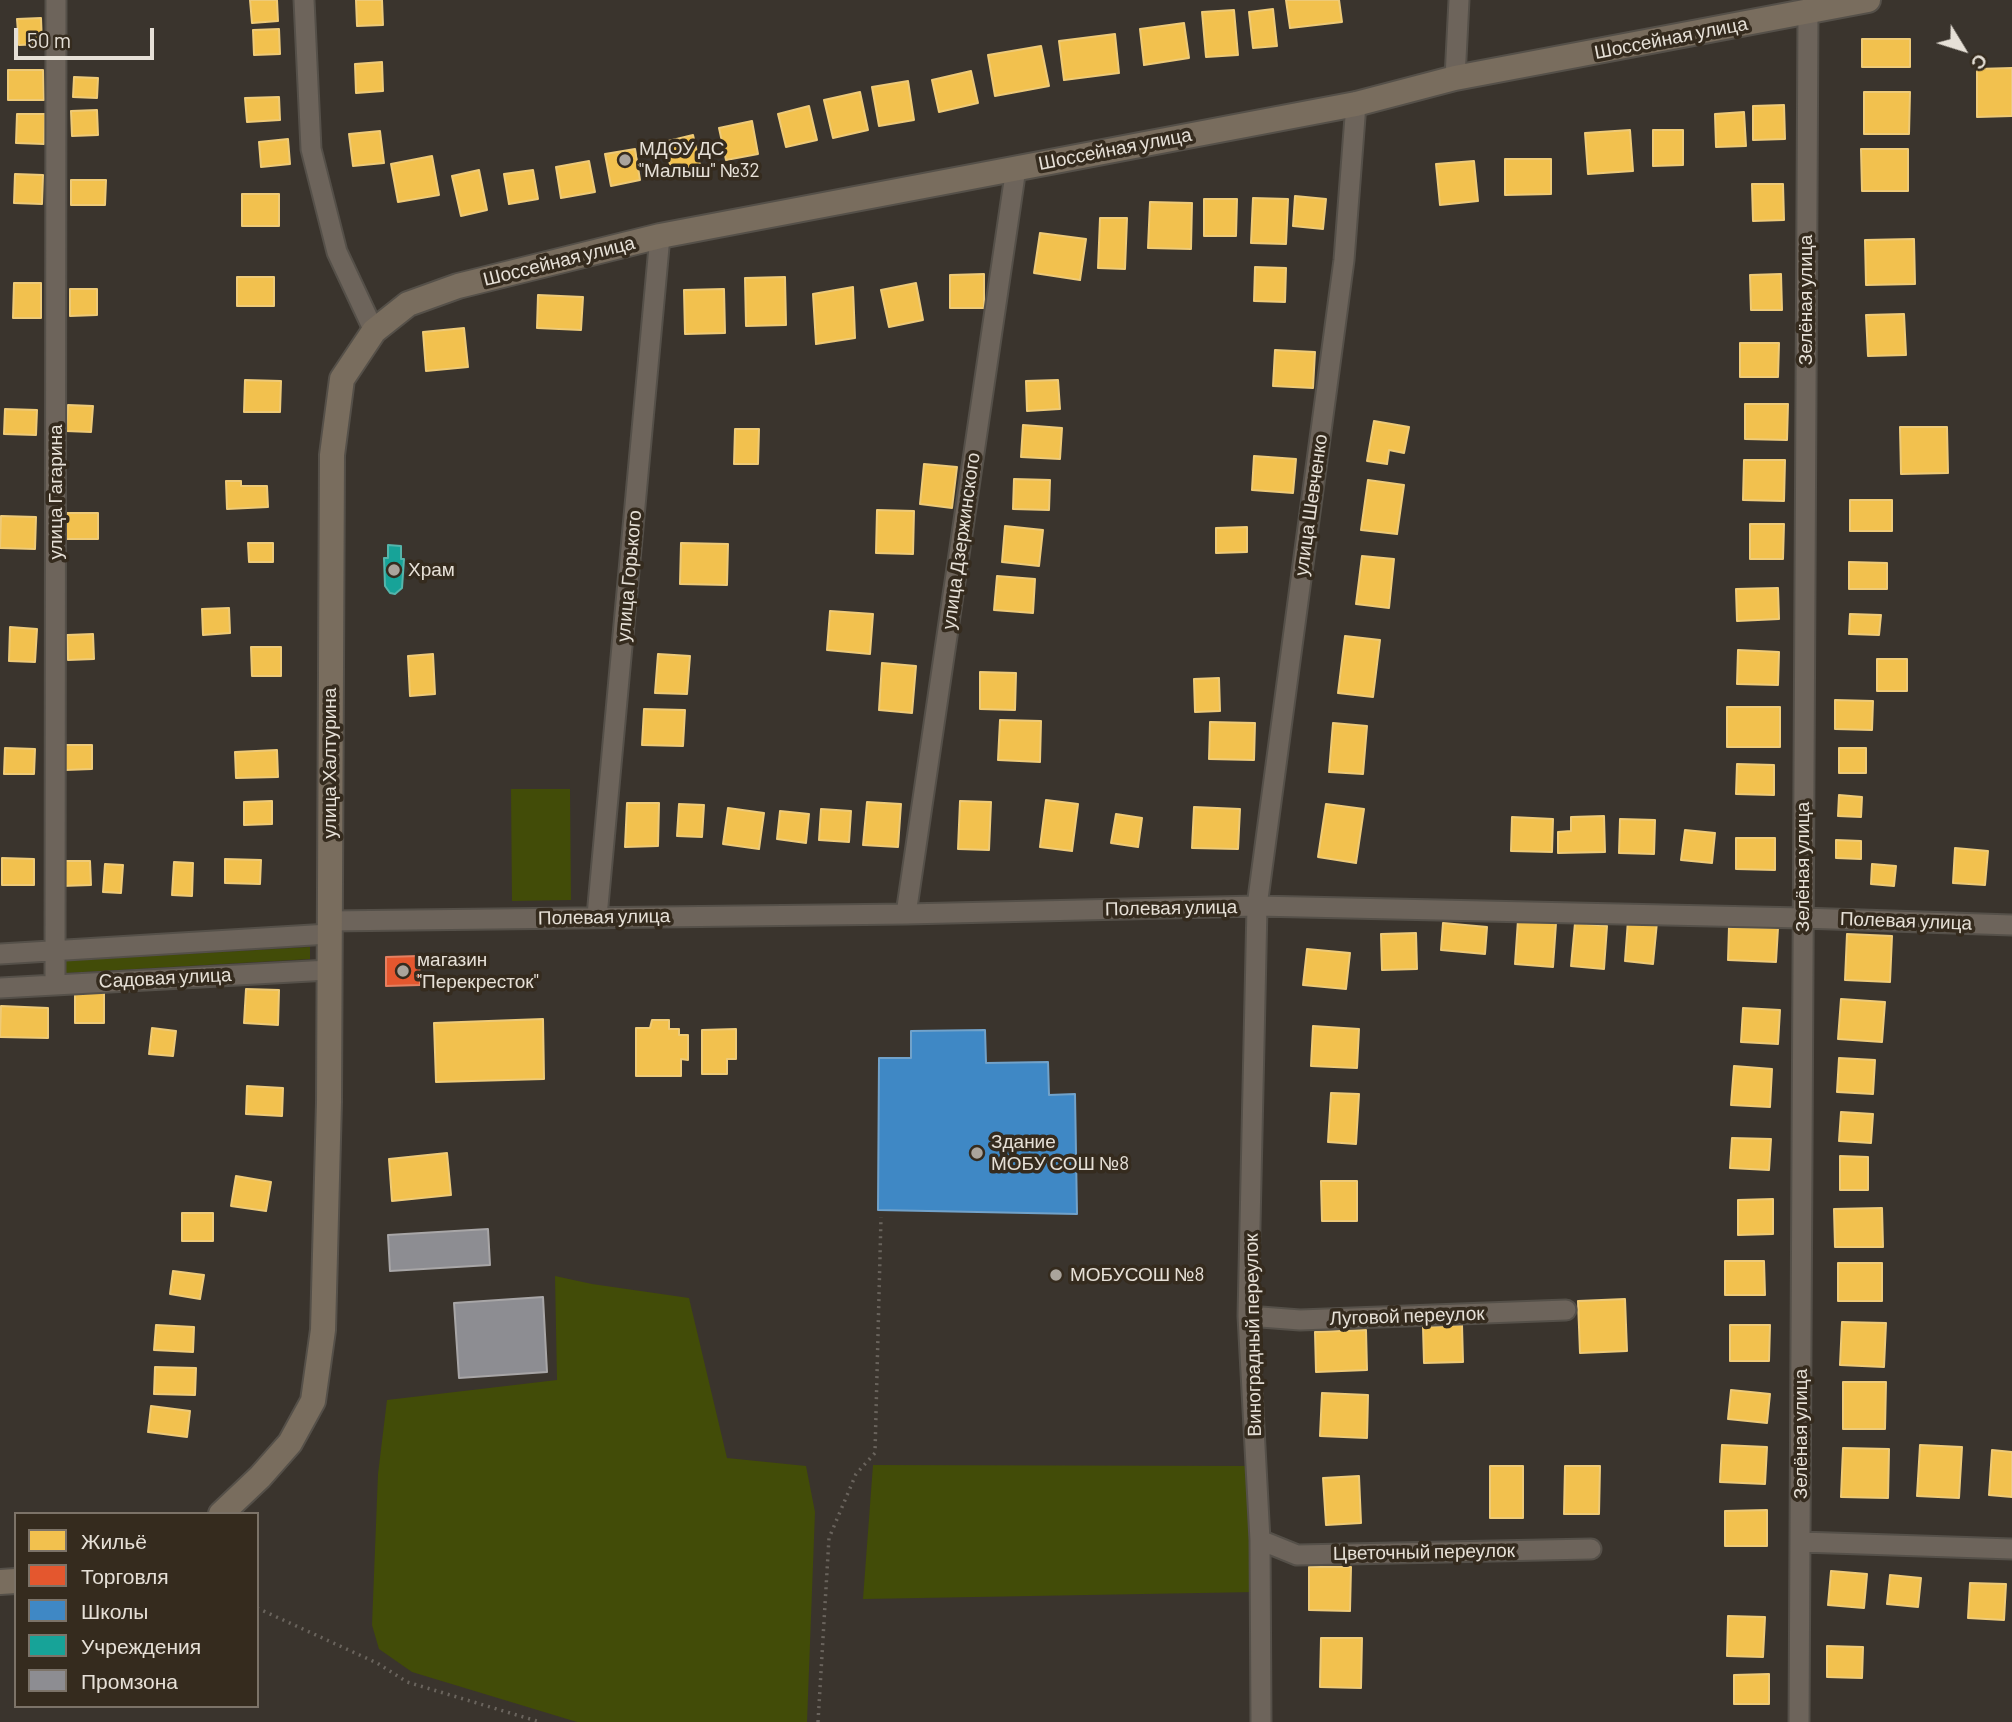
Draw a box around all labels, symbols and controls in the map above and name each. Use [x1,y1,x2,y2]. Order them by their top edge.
street label: Шоссейная улица [1592,12,1750,64]
scale bar [18,14,158,58]
north arrow [1928,14,1998,84]
text: 50 m [27,27,71,52]
text: С [1967,50,1993,75]
street label: Шоссейная улица [1036,123,1194,175]
place label: МДОУ ДС "Малыш" №32 [639,138,760,182]
marker: МДОУ ДС "Малыш" №32 [617,152,633,168]
street label: Шоссейная улица [481,231,637,291]
street label: Зелёная улица [1795,235,1817,365]
street label: улица Гагарина [45,424,67,560]
street label: улица Шевченко [1290,432,1332,578]
street label: улица Дзержинского [937,451,985,631]
street label: улица Горького [612,509,646,643]
place label: Храм [408,559,455,581]
marker: Храм [386,562,402,578]
street label: улица Халтурина [319,688,341,838]
street label: Зелёная улица [1792,802,1814,932]
street label: Полевая улица [1105,895,1237,921]
street label: Полевая улица [538,904,670,930]
street label: Полевая улица [1840,907,1972,935]
place label: магазин "Перекресток" [417,949,539,993]
street label: Садовая улица [98,963,232,993]
marker: магазин "Перекресток" [395,963,411,979]
place label: Здание МОБУ СОШ №8 [991,1131,1129,1175]
marker: Здание МОБУ СОШ №8 [969,1145,985,1161]
street label: Виноградный переулок [1240,1233,1266,1437]
place label: МОБУСОШ №8 [1070,1264,1204,1286]
marker: МОБУСОШ №8 [1048,1267,1064,1283]
street label: Луговой переулок [1329,1302,1485,1330]
street label: Зелёная улица [1790,1369,1812,1499]
legend [14,1512,259,1708]
text: Жильё [81,1528,147,1553]
street label: Цветочный переулок [1333,1539,1515,1565]
text: Торговля [81,1563,169,1588]
text: Школы [81,1598,148,1623]
text: Учреждения [81,1633,201,1658]
text: Промзона [81,1668,178,1693]

